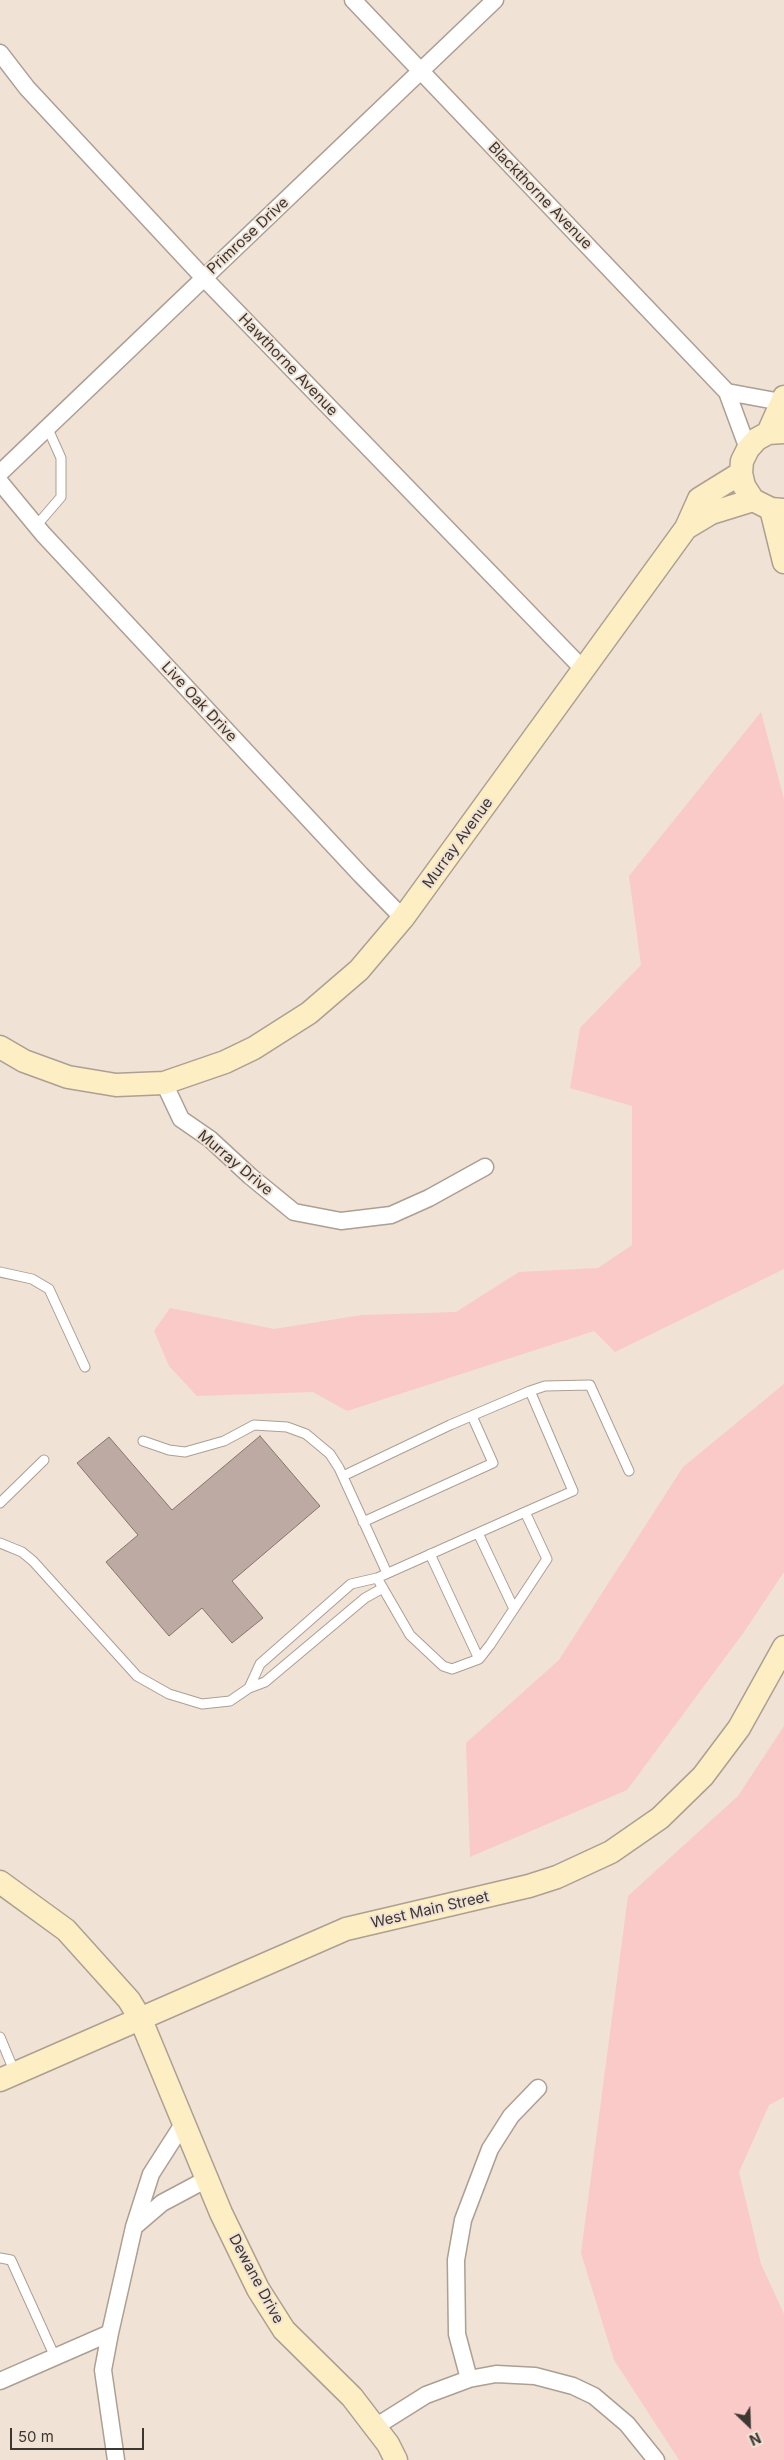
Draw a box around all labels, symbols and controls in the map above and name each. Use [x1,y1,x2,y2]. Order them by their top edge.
street label: Blackthorne Avenue [484,139,596,253]
street label: Primrose Drive [204,194,292,278]
street label: Hawthorne Avenue [235,310,341,420]
street label: Live Oak Drive [157,658,241,746]
street label: Murray Avenue [419,794,497,892]
street label: Murray Drive [194,1127,276,1199]
street label: West Main Street [369,1888,491,1932]
street label: Dewane Drive [225,2231,287,2327]
north arrow [724,2400,774,2450]
scale bar [12,2418,146,2450]
text: 50 m [18,2427,54,2446]
text: N [747,2429,764,2449]

